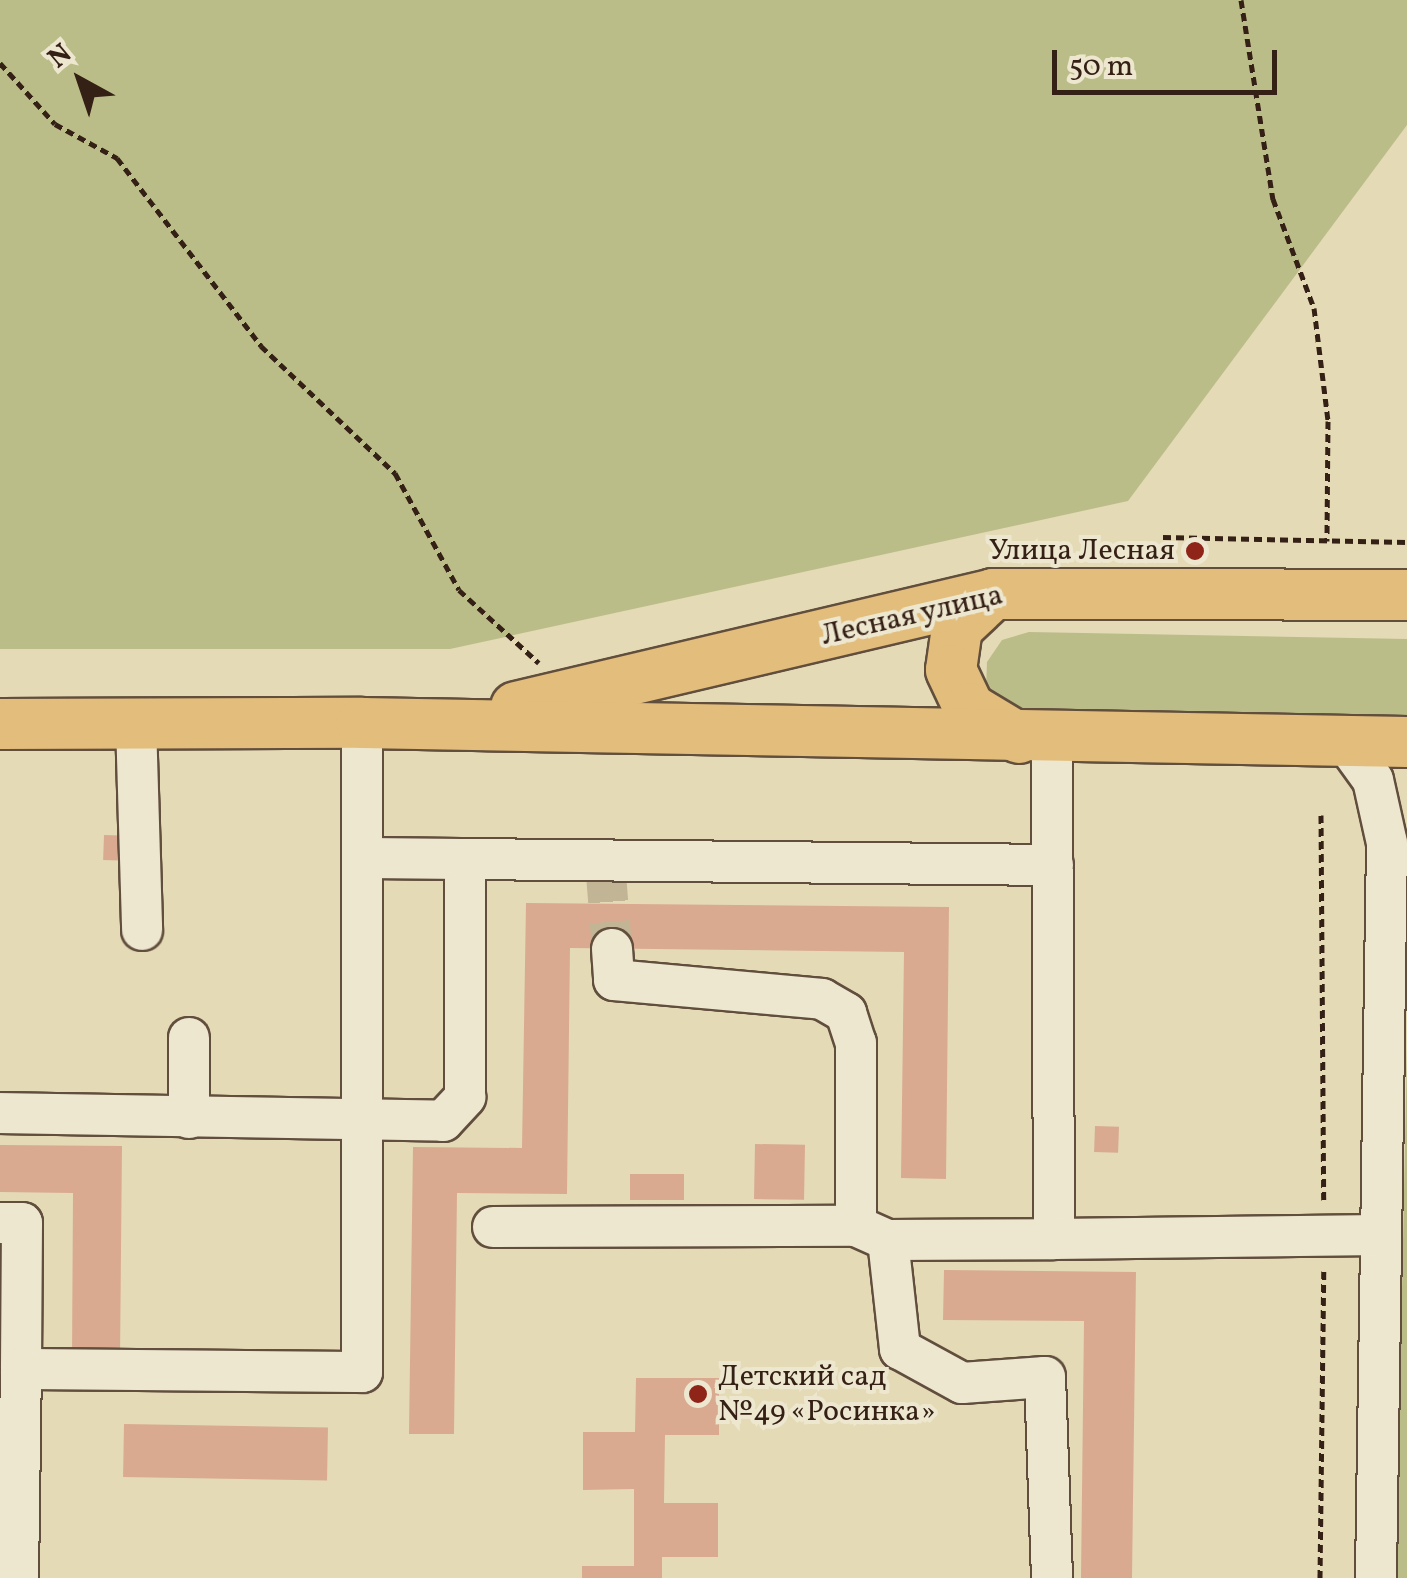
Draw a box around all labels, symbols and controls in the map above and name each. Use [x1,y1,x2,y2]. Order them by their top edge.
north arrow [30,30,130,130]
scale bar [1057,30,1282,92]
text: N [40,35,81,78]
text: 50 m [1069,46,1133,88]
place label: Улица Лесная [989,533,1175,569]
marker: Улица Лесная [1184,540,1206,562]
street label: Лесная улица [817,578,1007,654]
place label: Детский сад №49 «Росинка» [718,1359,936,1430]
marker: Детский сад №49 «Росинка» [687,1383,709,1405]

